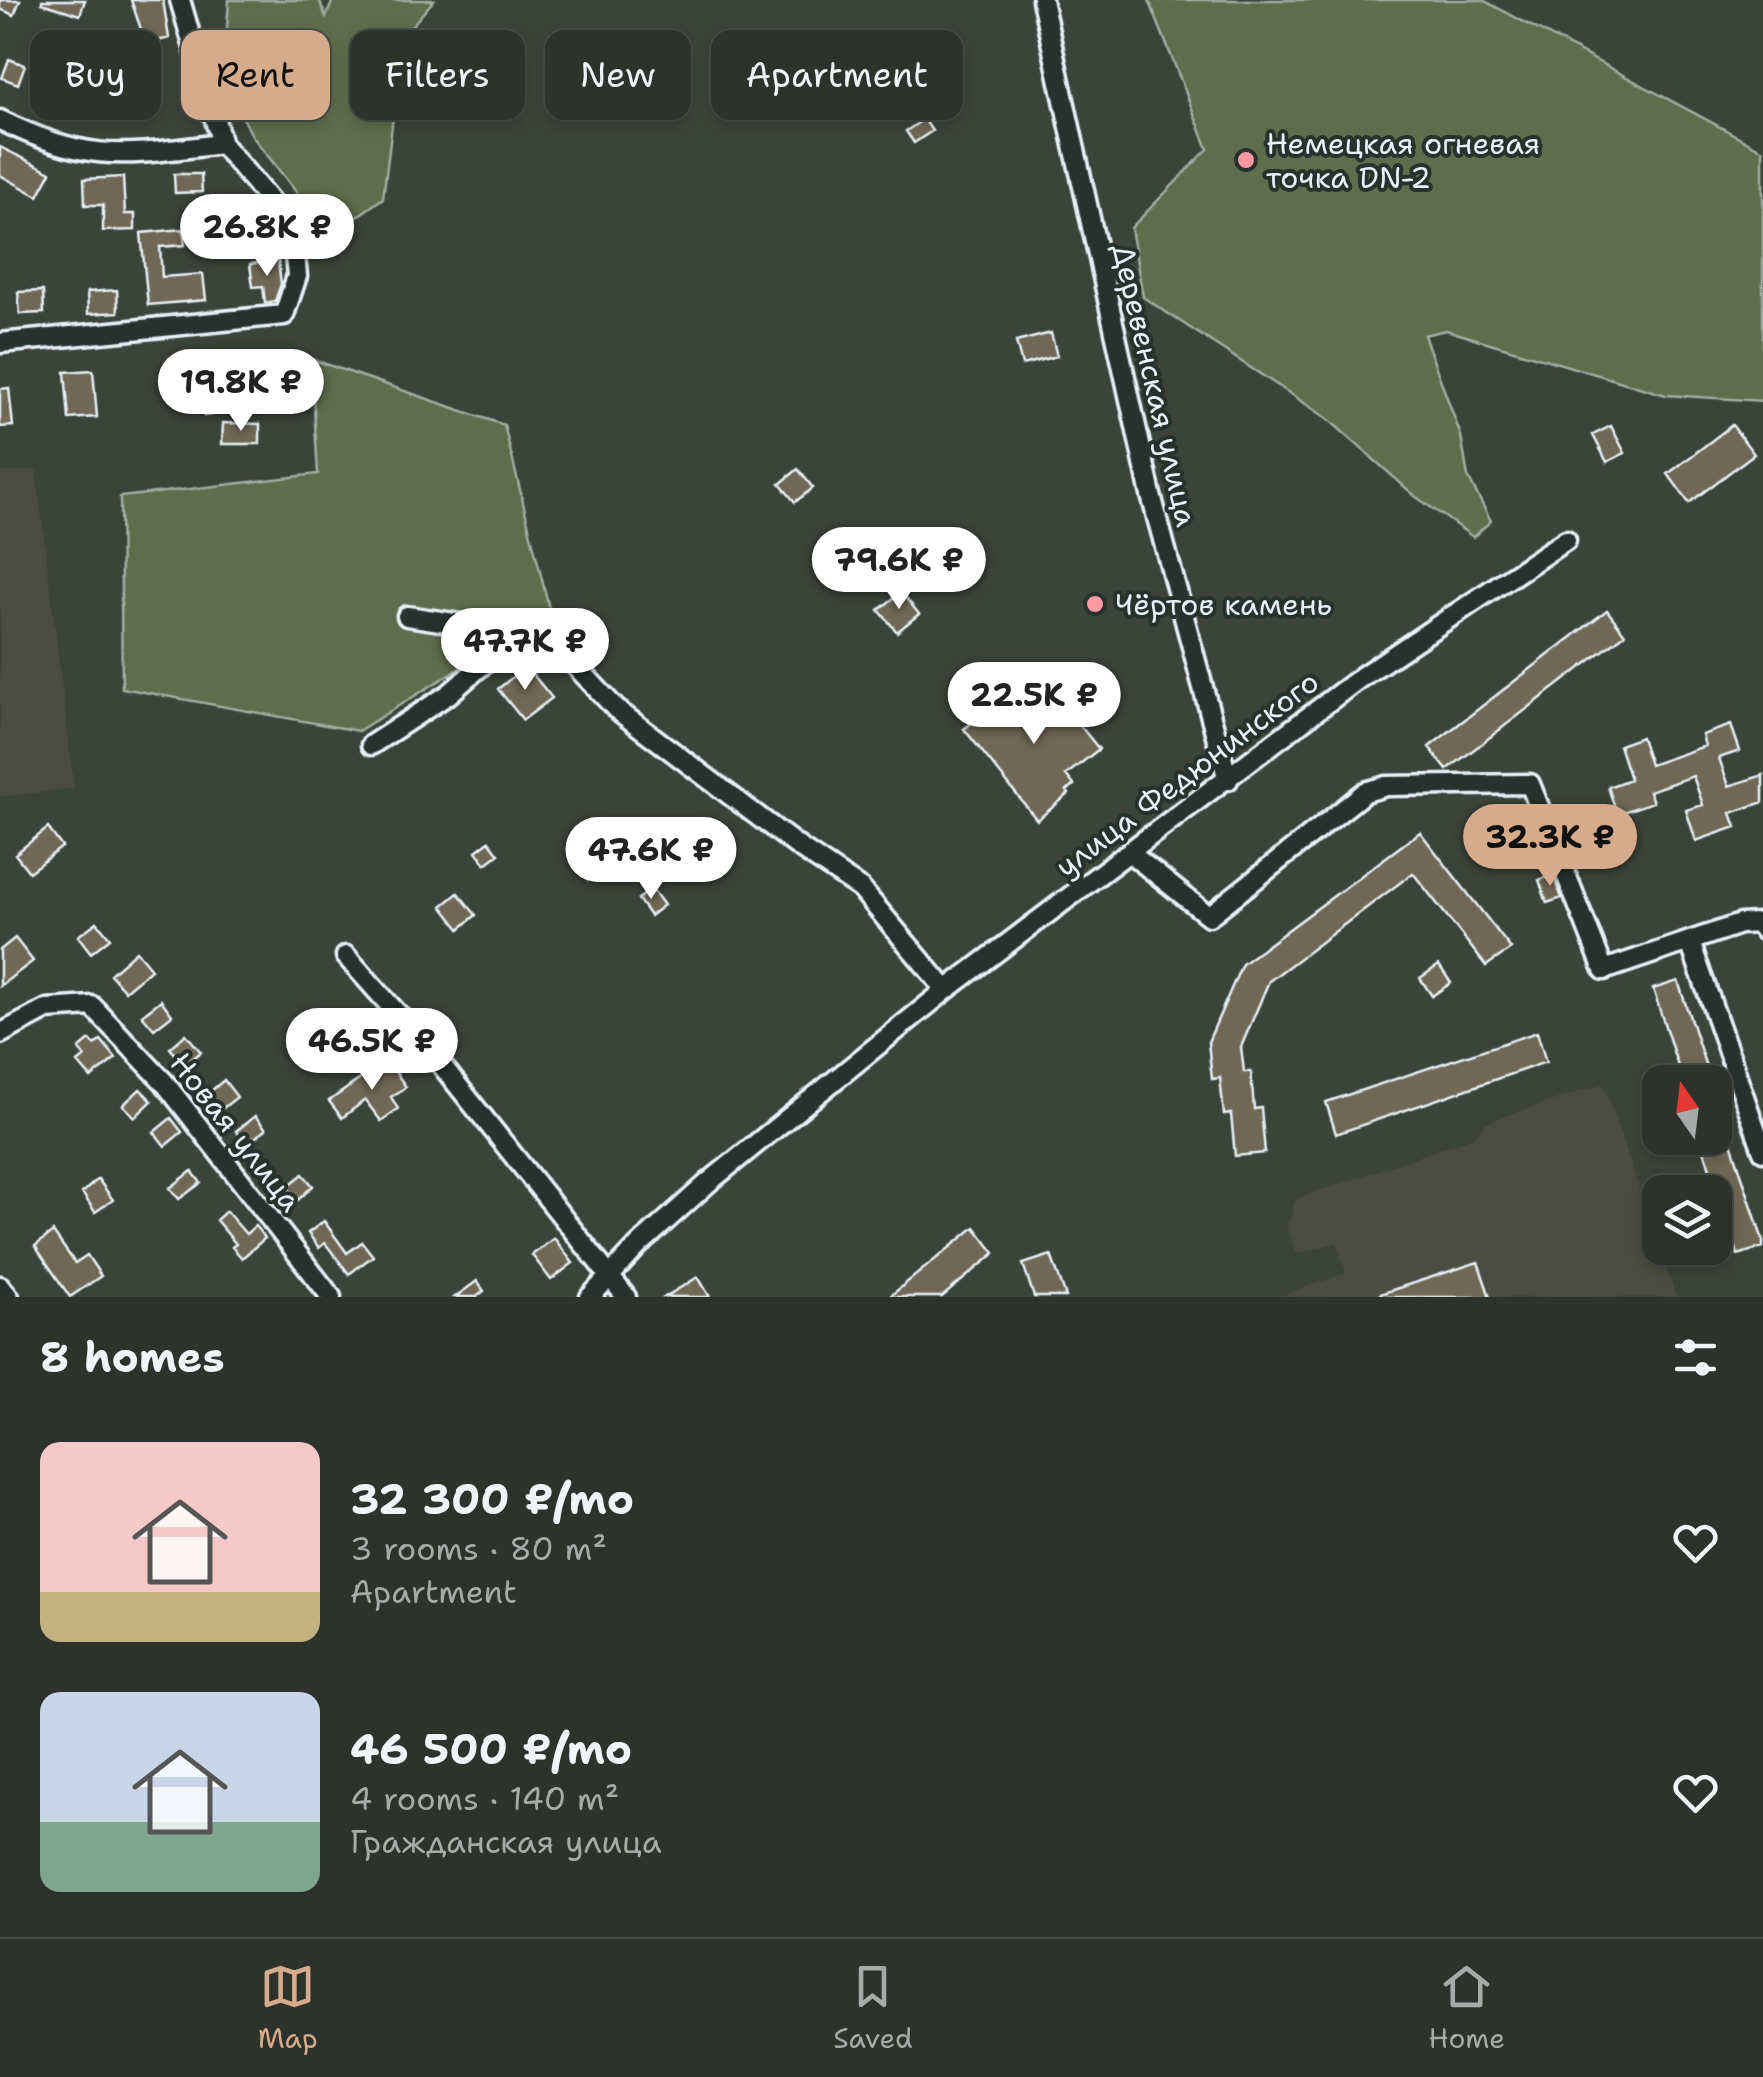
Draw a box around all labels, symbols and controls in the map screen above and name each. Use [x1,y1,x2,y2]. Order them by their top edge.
chip: Buy [30,30,161,120]
chip: Rent [181,30,330,120]
chip: Filters [350,30,525,120]
chip: New [545,30,691,120]
chip: Apartment [711,30,963,120]
place label: Немецкая огневая точка DN-2 [1266,123,1540,198]
marker: Немецкая огневая точка DN-2 [1235,149,1257,171]
pin: 26.8K ₽ [175,194,359,279]
text: 26.8K ₽ [202,205,332,248]
street label: Деревенская улица [1103,240,1208,531]
pin: 19.8K ₽ [149,349,333,434]
text: 19.8K ₽ [180,360,302,403]
pin: 79.6K ₽ [807,527,991,612]
text: 79.6K ₽ [834,538,964,581]
place label: Чёртов камень [1115,584,1332,625]
marker: Чёртов камень [1084,593,1106,615]
pin: 47.7K ₽ [433,608,617,693]
text: 47.7K ₽ [463,619,587,662]
street label: улица Федюнинского [1047,661,1327,887]
pin: 22.5K ₽ [942,662,1126,747]
text: 22.5K ₽ [970,673,1098,716]
pin: 32.3K ₽ [1458,804,1642,889]
text: 32.3K ₽ [1485,815,1615,858]
pin: 47.6K ₽ [559,817,743,902]
text: 47.6K ₽ [587,828,715,871]
pin: 46.5K ₽ [280,1008,464,1093]
text: 46.5K ₽ [308,1019,436,1062]
street label: Новая улица [161,1044,311,1220]
north arrow [1642,1065,1732,1155]
map controls [1642,1065,1732,1265]
button: layers [1642,1175,1732,1265]
text: 8 homes [40,1329,225,1385]
icon: filters [1668,1330,1723,1385]
text: 32 300 ₽/mo [350,1471,634,1527]
icon: home [120,1482,240,1602]
icon: heart [1668,1515,1723,1570]
text: 3 rooms · 80 m² [350,1527,607,1570]
text: Apartment [350,1570,517,1613]
text: 46 500 ₽/mo [350,1721,632,1777]
icon: home [120,1732,240,1852]
icon: heart [1668,1765,1723,1820]
text: 4 rooms · 140 m² [350,1777,619,1820]
text: Гражданская улица [350,1820,662,1863]
tab: Map [258,1959,318,2057]
tab: Saved [833,1959,913,2057]
tab: Home [1428,1959,1505,2057]

